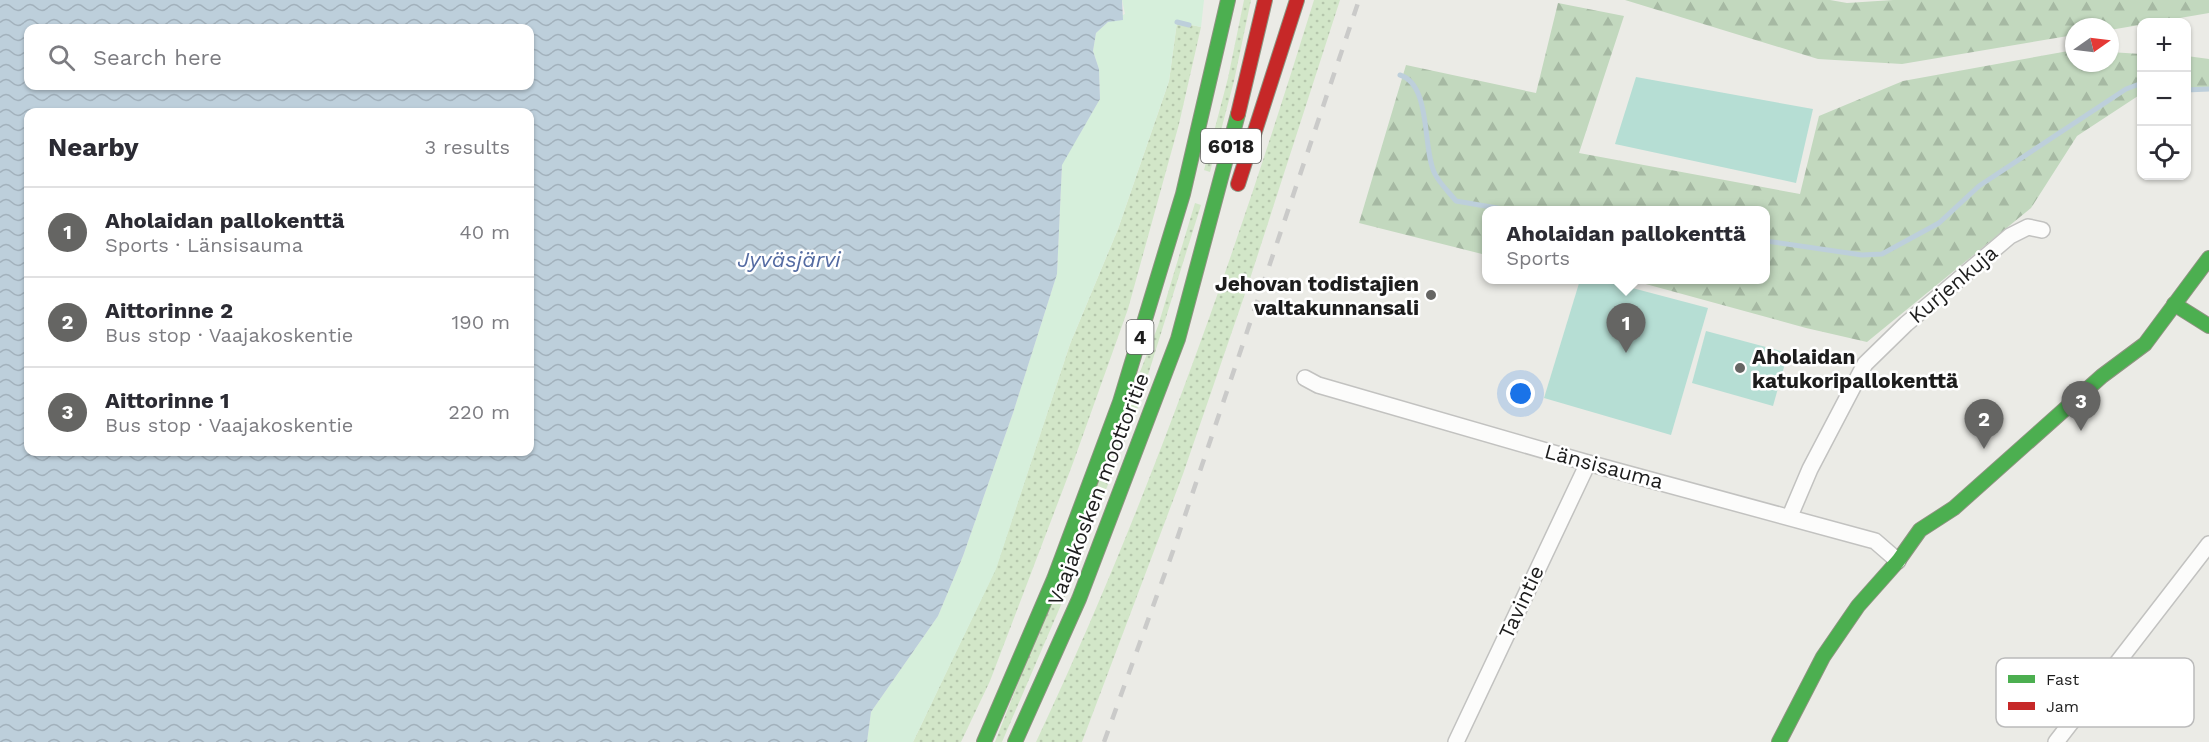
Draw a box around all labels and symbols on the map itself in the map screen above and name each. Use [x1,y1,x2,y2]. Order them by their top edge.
north arrow [2065,18,2119,72]
road number: 6018 [1201,129,1261,163]
street label: Kurjenkuja [1904,240,2002,328]
water label: Jyväsjärvi [737,247,842,272]
place label: Jehovan todistajien valtakunnansali [1215,271,1419,320]
marker: Jehovan todistajien valtakunnansali [1424,288,1438,302]
pin: 1 [1606,304,1646,353]
road number: 4 [1126,320,1154,354]
place label: Aholaidan katukoripallokenttä [1752,344,1959,393]
marker: Aholaidan katukoripallokenttä [1733,361,1747,375]
street label: Vaajakosken moottoritie [1042,369,1154,609]
your location [1506,379,1535,408]
pin: 3 [2062,382,2100,431]
pin: 2 [1964,400,2004,449]
street label: Länsisauma [1542,438,1666,494]
street label: Tavintie [1493,561,1549,643]
legend [1996,658,2194,727]
text: Fast [2046,670,2079,689]
text: Jam [2046,697,2079,716]

